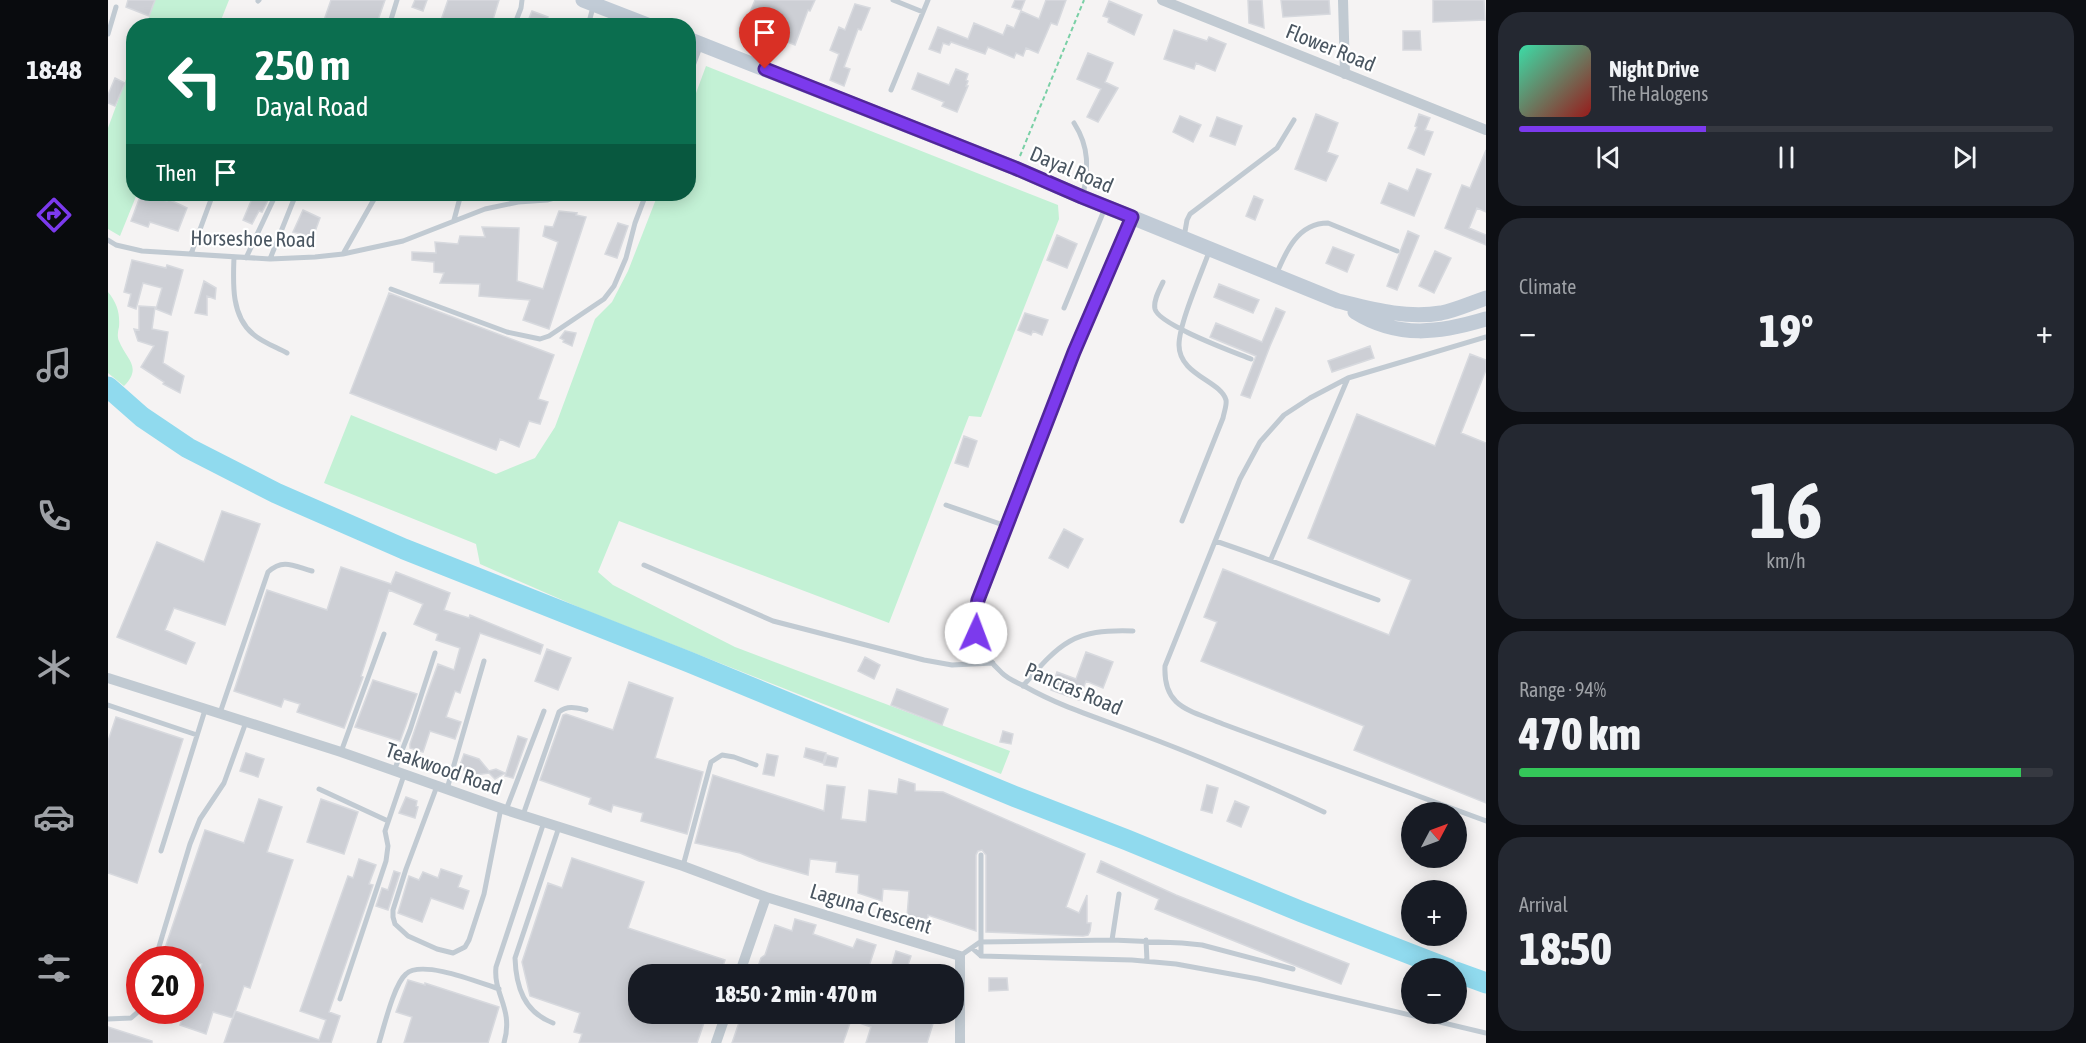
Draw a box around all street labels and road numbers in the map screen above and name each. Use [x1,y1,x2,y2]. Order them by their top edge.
street label: Flower Road [1283,18,1379,76]
street label: Dayal Road [1027,141,1117,197]
street label: Horseshoe Road [190,225,316,251]
street label: Pancras Road [1022,657,1126,719]
street label: Teakwood Road [383,737,505,799]
street label: Laguna Crescent [807,878,935,938]

